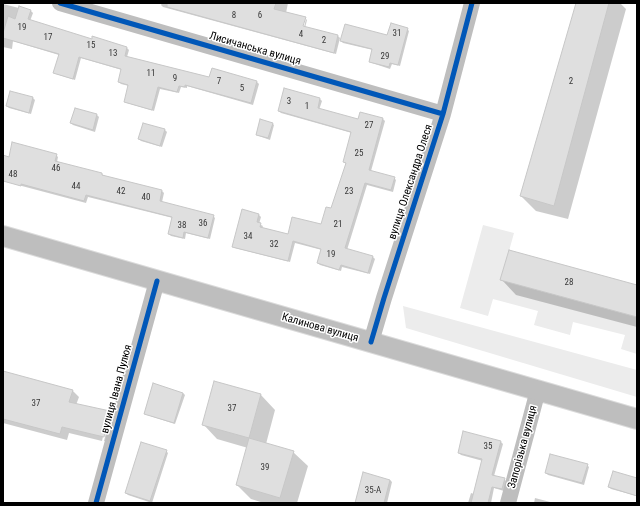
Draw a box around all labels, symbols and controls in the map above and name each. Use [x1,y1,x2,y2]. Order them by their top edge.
house number: 8 [232,11,236,21]
house number: 6 [258,11,262,21]
house number: 19 [18,23,26,33]
house number: 31 [393,29,401,39]
street label: Лисичанська вулиця [208,30,302,68]
house number: 4 [299,30,303,40]
house number: 17 [44,33,52,43]
house number: 2 [322,36,326,46]
house number: 15 [87,41,95,51]
house number: 13 [109,49,117,59]
house number: 29 [381,52,389,62]
house number: 11 [147,69,155,79]
house number: 9 [173,74,177,84]
house number: 7 [217,77,221,87]
house number: 2 [569,77,573,87]
house number: 5 [240,84,244,94]
house number: 3 [287,97,291,107]
house number: 1 [305,102,309,112]
house number: 27 [365,121,373,131]
street label: вулиця Олександра Олеся [386,123,436,241]
house number: 25 [355,149,363,159]
house number: 46 [52,164,60,174]
house number: 48 [9,170,17,180]
house number: 44 [72,182,80,192]
house number: 42 [117,187,125,197]
house number: 23 [345,187,353,197]
house number: 40 [142,193,150,203]
house number: 36 [199,219,207,229]
house number: 21 [334,220,342,230]
house number: 38 [178,221,186,231]
house number: 34 [244,232,252,242]
house number: 32 [270,240,278,250]
house number: 19 [327,250,335,260]
house number: 28 [565,278,573,288]
street label: Калинова вулиця [280,311,360,345]
street label: вулиця Івана Пулюя [99,343,135,435]
house number: 37 [32,399,40,409]
house number: 37 [228,404,236,414]
street label: Запорізька вулиця [506,404,540,490]
house number: 35 [484,442,492,452]
house number: 39 [261,463,269,473]
house number: 35-А [365,486,381,496]

